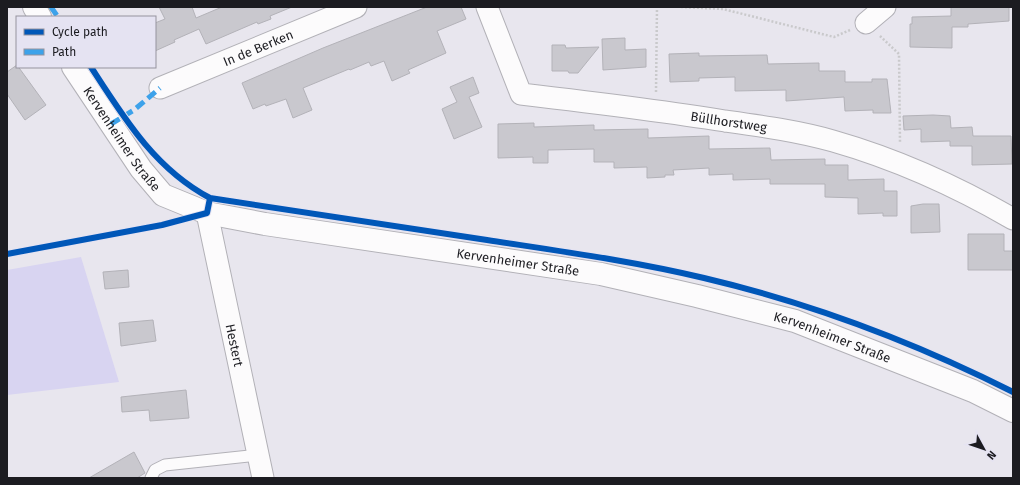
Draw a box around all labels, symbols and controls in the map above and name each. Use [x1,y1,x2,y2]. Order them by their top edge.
legend [16,16,156,68]
text: Cycle path [52,25,108,39]
street label: In de Berken [221,26,295,69]
text: Path [52,45,76,59]
street label: Kervenheimer Straße [81,84,164,194]
street label: Büllhorstweg [690,108,768,135]
street label: Kervenheimer Straße [456,245,580,278]
street label: Kervenheimer Straße [772,308,893,365]
street label: Hestert [223,322,247,368]
north arrow [964,429,1004,469]
text: N [984,448,999,462]

